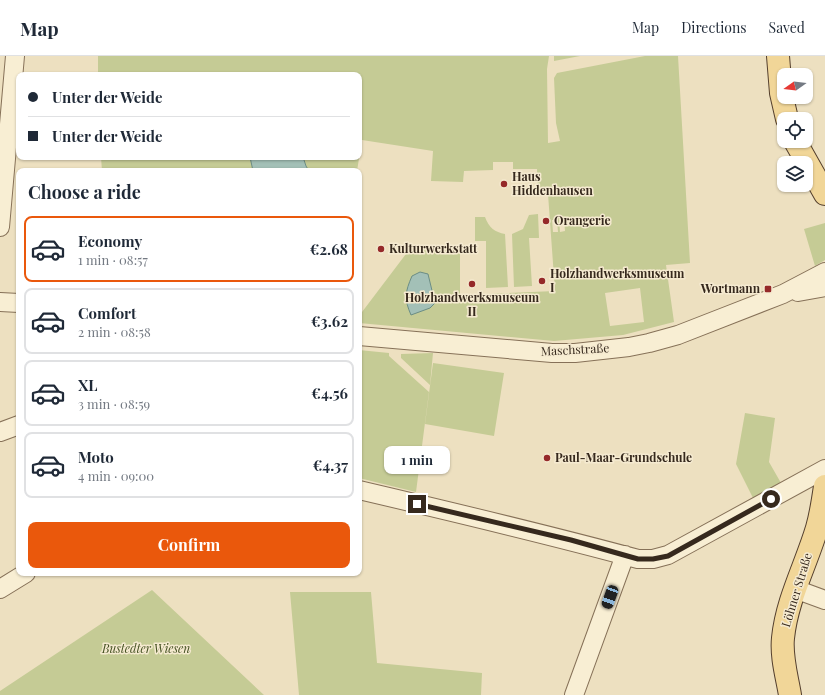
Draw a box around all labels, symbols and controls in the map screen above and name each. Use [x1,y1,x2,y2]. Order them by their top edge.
text: Map [20,15,59,41]
text: Map [632,18,659,37]
text: Directions [681,18,747,37]
text: Saved [769,18,805,37]
north arrow [777,68,813,104]
map controls [777,68,813,192]
text: Unter der Weide [52,87,163,107]
button: locate [777,112,813,148]
text: Unter der Weide [52,126,163,146]
button: layers [777,156,813,192]
place label: Haus Hiddenhausen [512,168,593,198]
marker: Haus Hiddenhausen [499,179,509,189]
text: Choose a ride [28,180,141,204]
place label: Orangerie [554,212,610,228]
marker: Orangerie [541,216,551,226]
icon: car [30,231,66,267]
text: Economy [78,231,142,251]
text: €2.68 [310,239,348,259]
place label: Kulturwerkstatt [389,240,478,256]
marker: Kulturwerkstatt [376,244,386,254]
text: 1 min · 08:57 [78,251,148,268]
place label: Holzhandwerksmuseum I [550,265,685,295]
marker: Holzhandwerksmuseum I [537,276,547,286]
marker: Holzhandwerksmuseum II [467,279,477,289]
place label: Wortmann [700,280,761,296]
marker: Wortmann [763,284,773,294]
place label: Holzhandwerksmuseum II [405,289,539,319]
icon: car [30,303,66,339]
text: Comfort [78,303,136,323]
text: €3.62 [311,311,348,331]
text: 2 min · 08:58 [78,323,151,340]
street label: Maschstraße [540,339,610,359]
icon: car [30,375,66,411]
text: XL [78,375,98,395]
text: €4.56 [311,383,348,403]
text: 3 min · 08:59 [78,395,150,412]
callout: 1 min [384,446,450,474]
icon: car [30,447,66,483]
text: Moto [78,447,114,467]
place label: Paul-Maar-Grundschule [555,449,692,465]
text: 1 min [401,451,433,468]
marker: Paul-Maar-Grundschule [542,453,552,463]
text: €4.37 [313,455,348,475]
text: 4 min · 09:00 [78,467,154,484]
route start [762,490,780,508]
route end [408,495,426,513]
button: Confirm [28,522,350,568]
street label: Löhner Straße [777,551,815,629]
car [600,584,620,610]
park label: Bustedter Wiesen [101,640,190,656]

